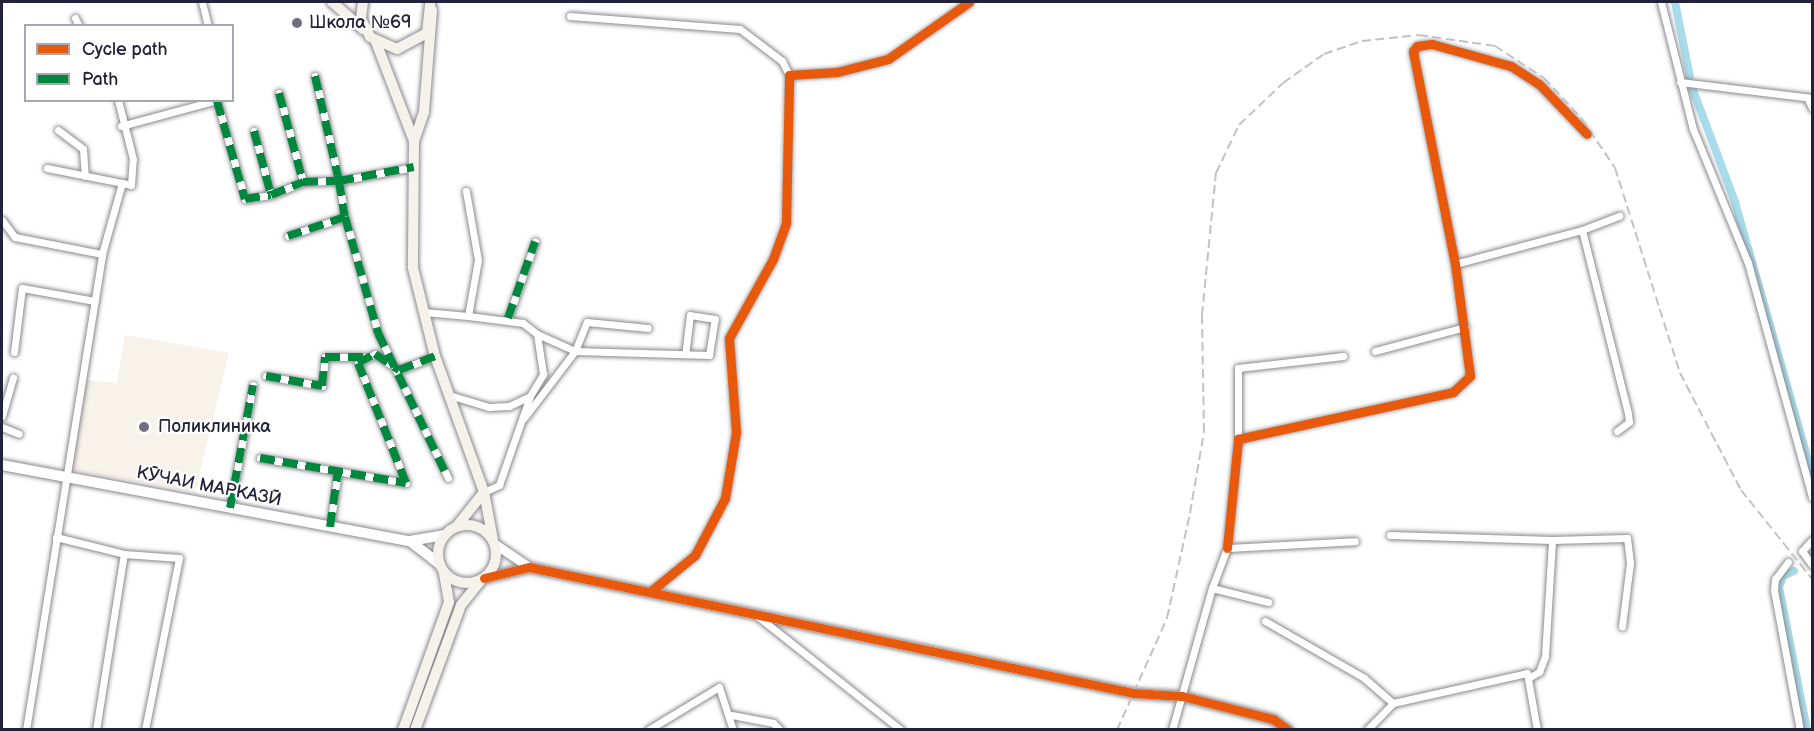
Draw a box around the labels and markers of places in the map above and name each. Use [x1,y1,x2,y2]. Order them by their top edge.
place label: Школа №69 [309,12,411,34]
marker: Школа №69 [290,16,304,30]
place label: Поликлиника [158,416,271,438]
marker: Поликлиника [135,418,153,436]

